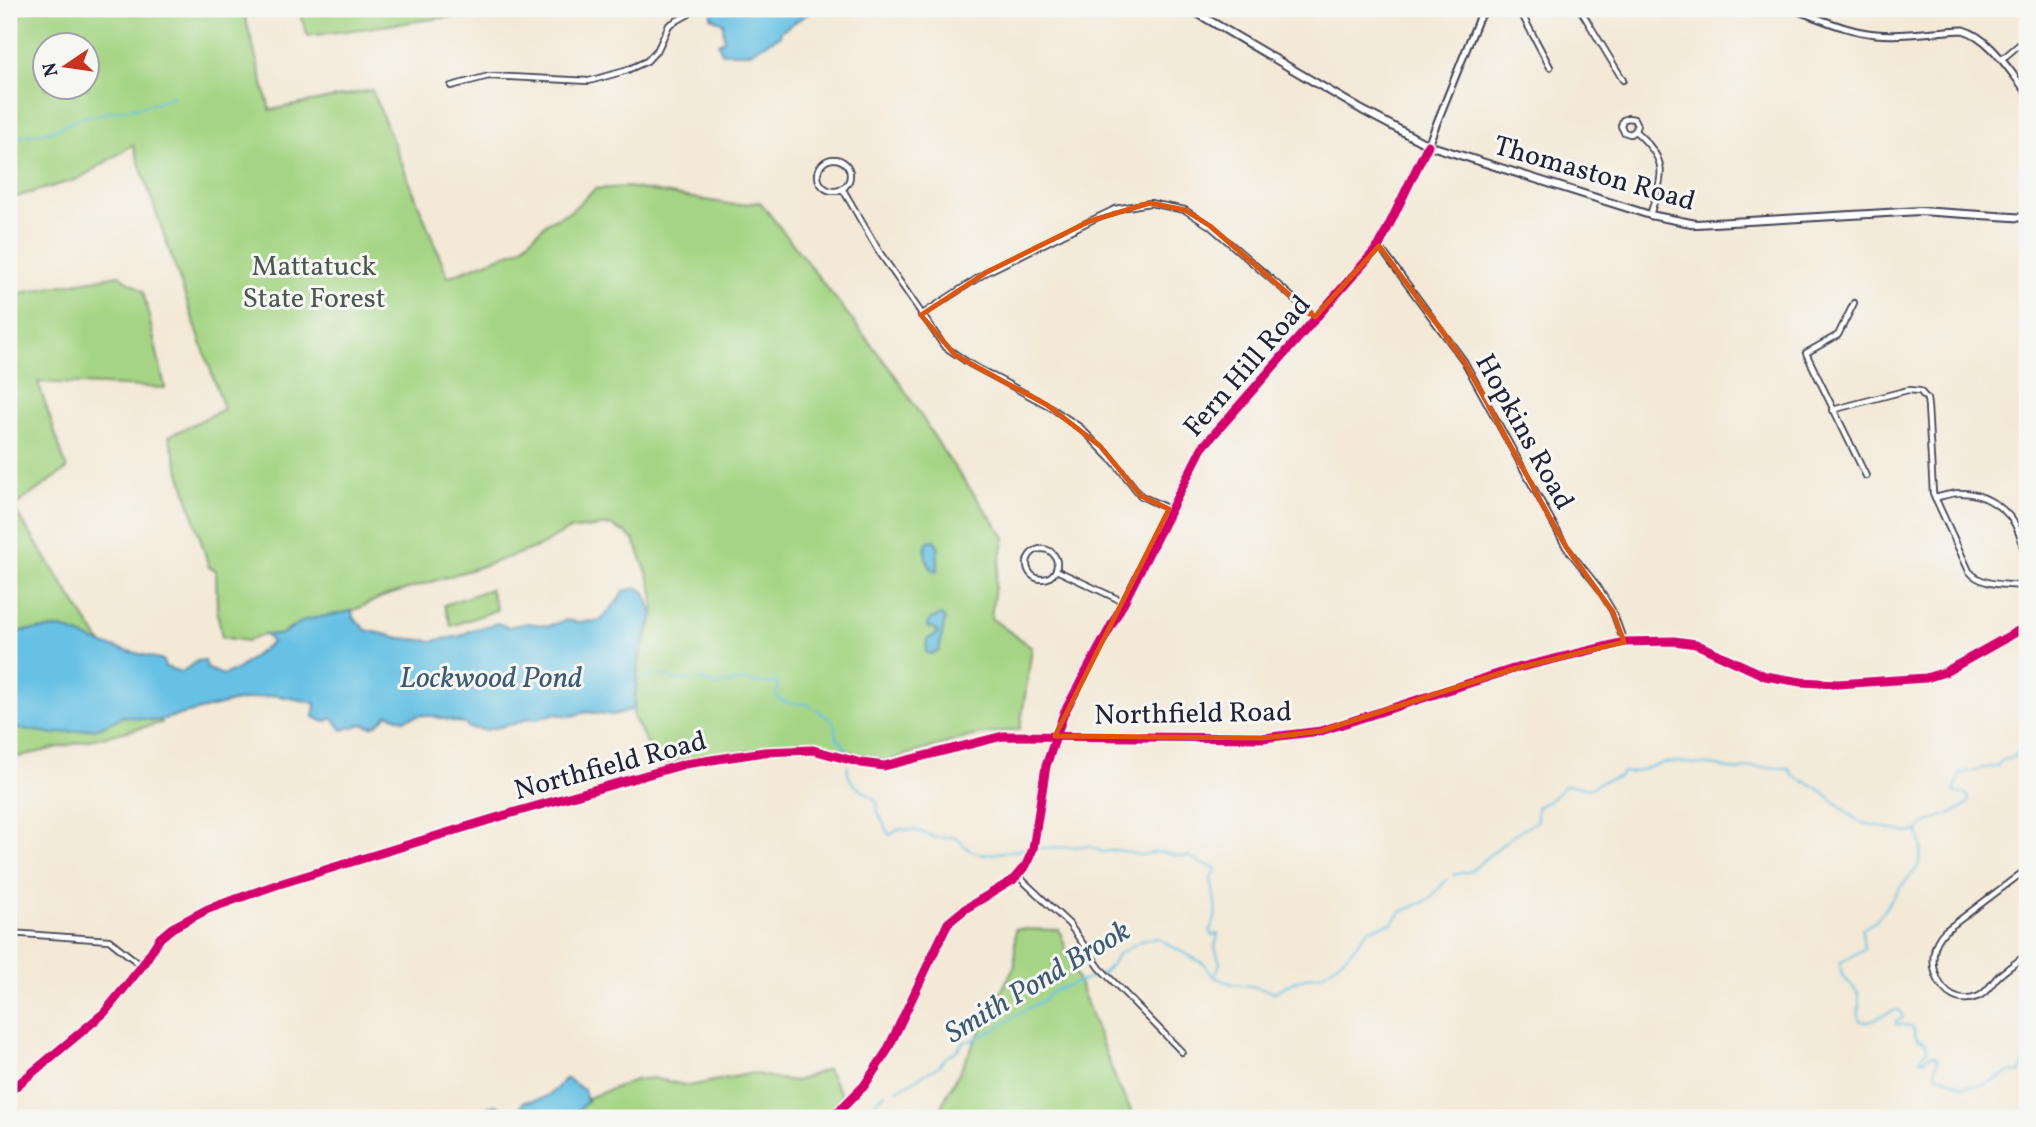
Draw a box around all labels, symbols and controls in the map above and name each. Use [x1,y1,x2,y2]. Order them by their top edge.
north arrow [32,32,102,102]
text: N [37,60,66,79]
street label: Thomaston Road [1489,127,1700,222]
park label: Mattatuck State Forest [242,248,386,319]
street label: Fern Hill Road [1175,287,1321,446]
street label: Hopkins Road [1465,347,1583,517]
water label: Lockwood Pond [400,658,582,700]
street label: Northfield Road [1094,693,1292,736]
street label: Northfield Road [510,722,711,811]
water label: Smith Pond Brook [937,911,1139,1055]

